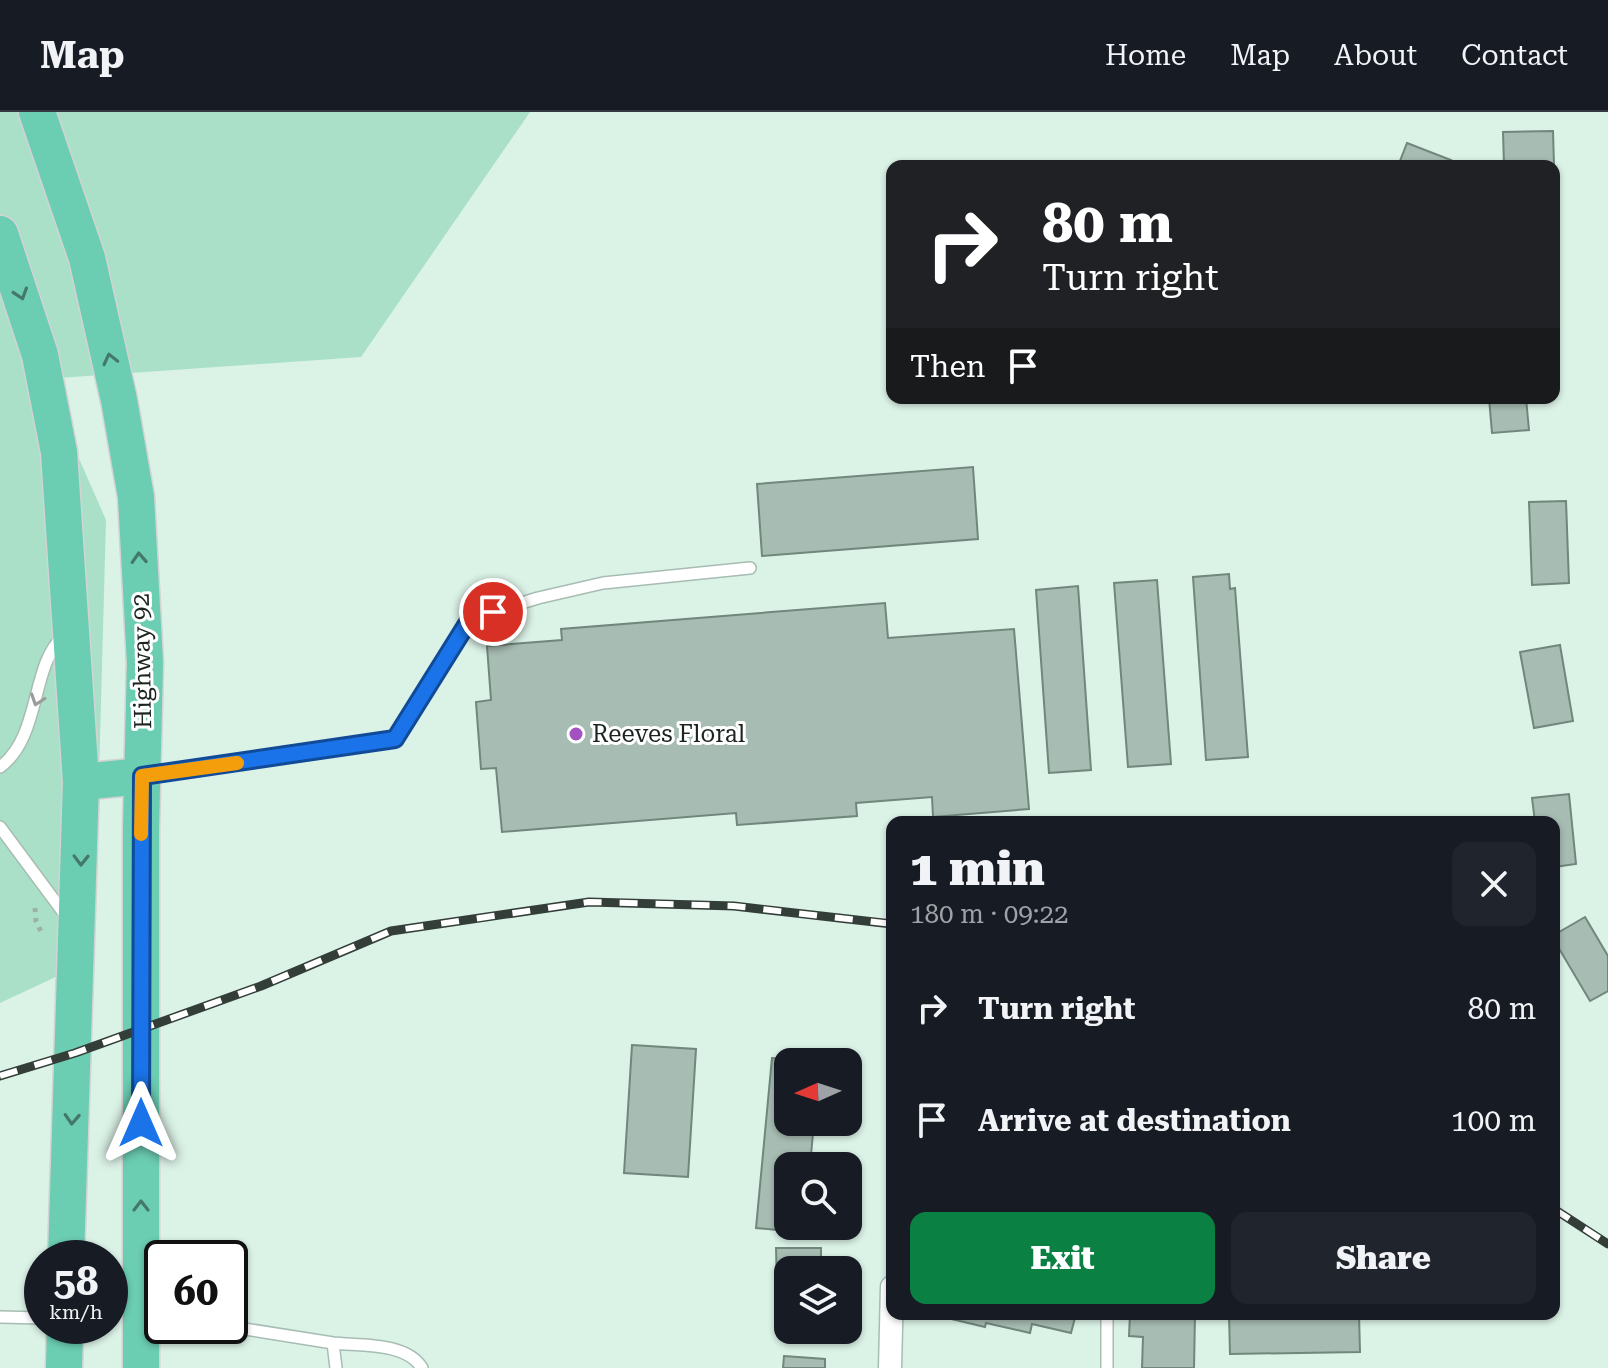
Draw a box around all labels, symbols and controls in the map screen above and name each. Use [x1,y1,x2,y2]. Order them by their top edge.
text: Map [40,33,125,77]
text: Home [1105,39,1186,72]
text: Map [1230,39,1290,72]
text: About [1334,39,1417,72]
text: Contact [1461,39,1568,72]
text: 80 m [1042,190,1173,256]
icon: right [910,192,1014,296]
text: Turn right [1042,257,1219,299]
one-way arrow [11,287,27,301]
icon: arrive [1001,344,1045,388]
text: Then [910,349,985,384]
one-way arrow [102,353,119,366]
one-way arrow [131,551,148,564]
pin [459,578,527,646]
icon: arrive [471,590,515,634]
street label: Highway 92 [127,593,157,729]
one-way arrow [30,692,46,706]
place label: Reeves Floral [592,720,745,748]
marker: Reeves Floral [567,725,585,743]
text: 1 min [910,841,1045,897]
button: close [1452,842,1536,926]
one-way arrow [72,854,90,867]
text: 180 m · 09:22 [910,899,1069,929]
icon: right [910,986,954,1030]
text: Turn right [978,991,1135,1026]
text: 80 m [1467,991,1536,1026]
north arrow [774,1048,862,1136]
map controls [774,1048,862,1344]
position arrow [99,1081,183,1165]
icon: arrive [910,1098,954,1142]
text: Arrive at destination [978,1103,1291,1138]
text: 100 m [1451,1103,1536,1138]
one-way arrow [63,1113,80,1126]
button: search [774,1152,862,1240]
one-way arrow [132,1199,150,1212]
button: Exit [910,1212,1215,1304]
button: Share [1231,1212,1536,1304]
speed limit sign: 60 [144,1240,248,1344]
button: layers [774,1256,862,1344]
text: 58 [54,1258,98,1305]
text: km/h [49,1300,103,1324]

